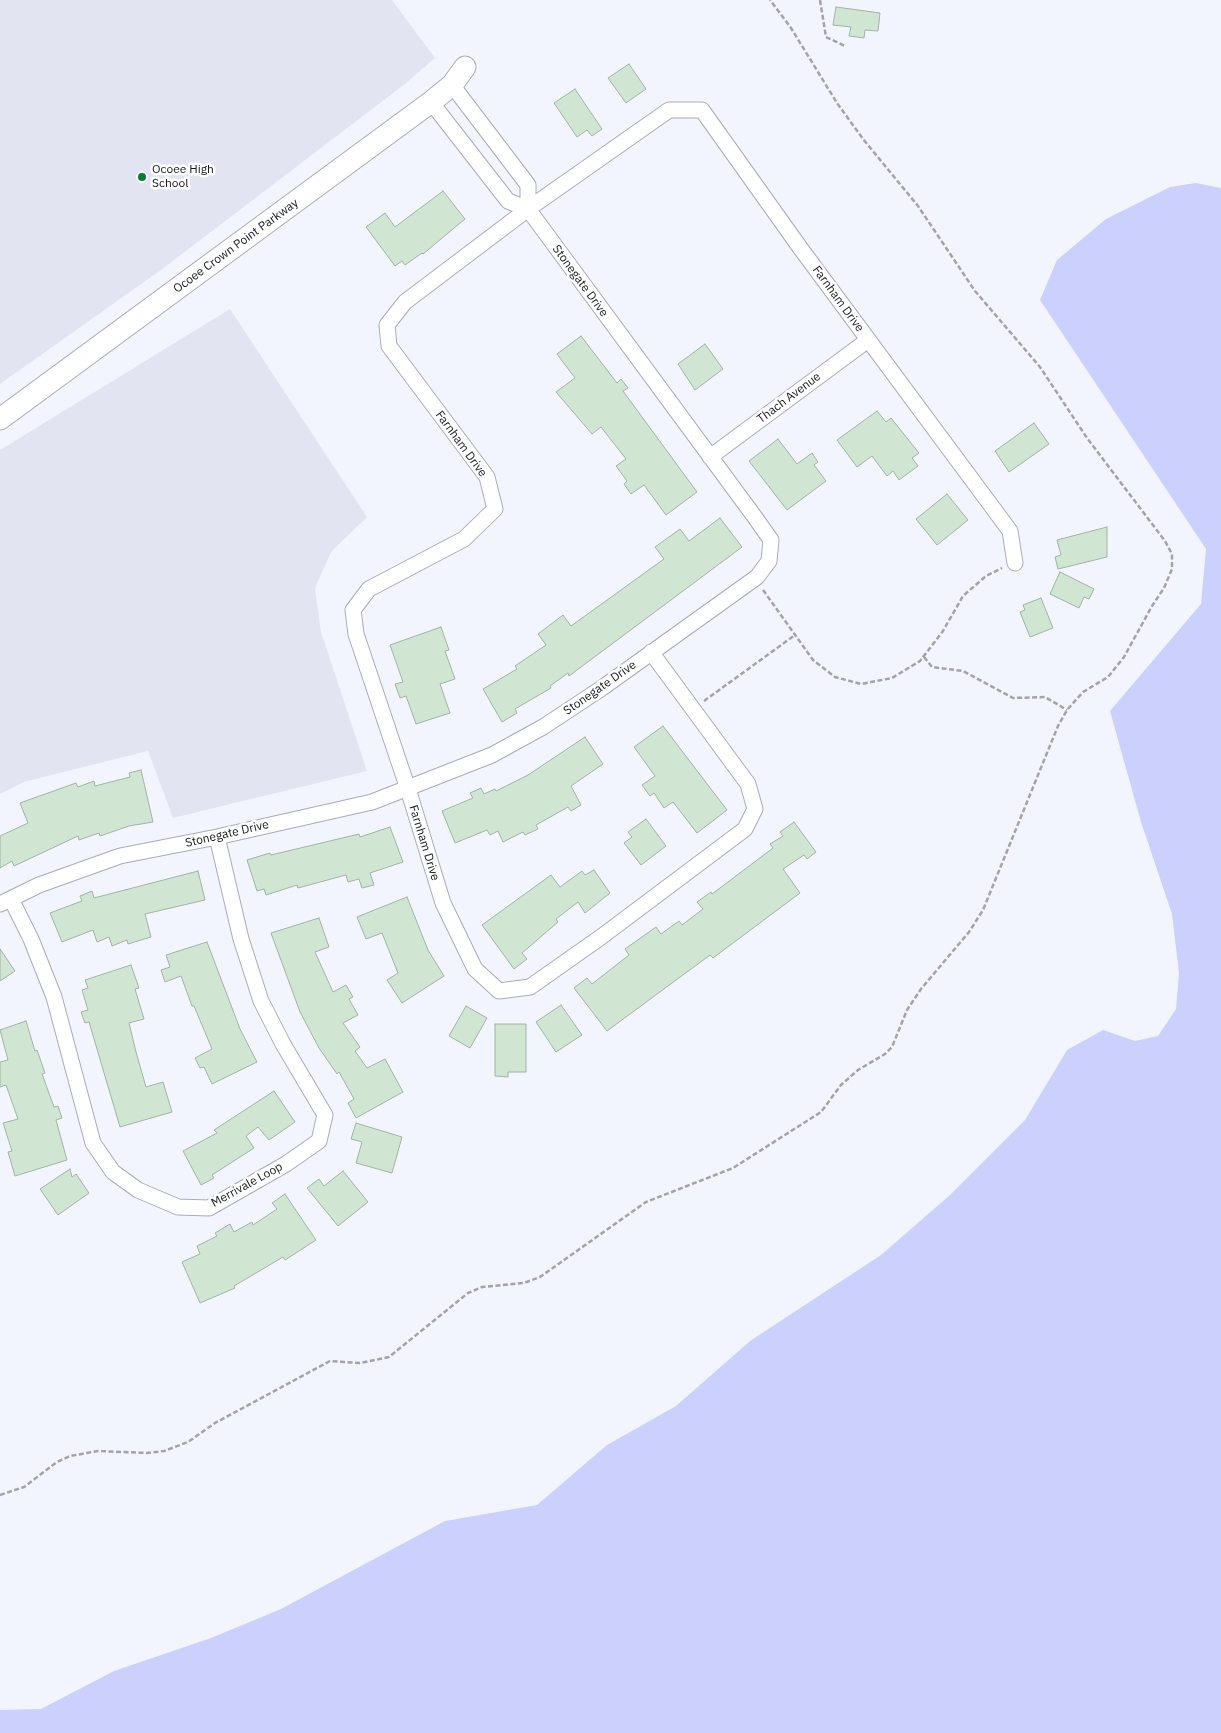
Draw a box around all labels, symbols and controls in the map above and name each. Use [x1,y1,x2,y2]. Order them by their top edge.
place label: Ocoee High School [152,163,214,191]
marker: Ocoee High School [136,171,148,183]
street label: Ocoee Crown Point Parkway [171,196,301,296]
street label: Stonegate Drive [549,242,611,320]
street label: Farnham Drive [809,263,867,335]
street label: Thach Avenue [754,369,824,427]
street label: Farnham Drive [432,408,490,480]
street label: Stonegate Drive [561,658,639,718]
street label: Farnham Drive [406,803,442,883]
street label: Stonegate Drive [184,817,270,851]
street label: Merrivale Loop [209,1159,285,1211]

